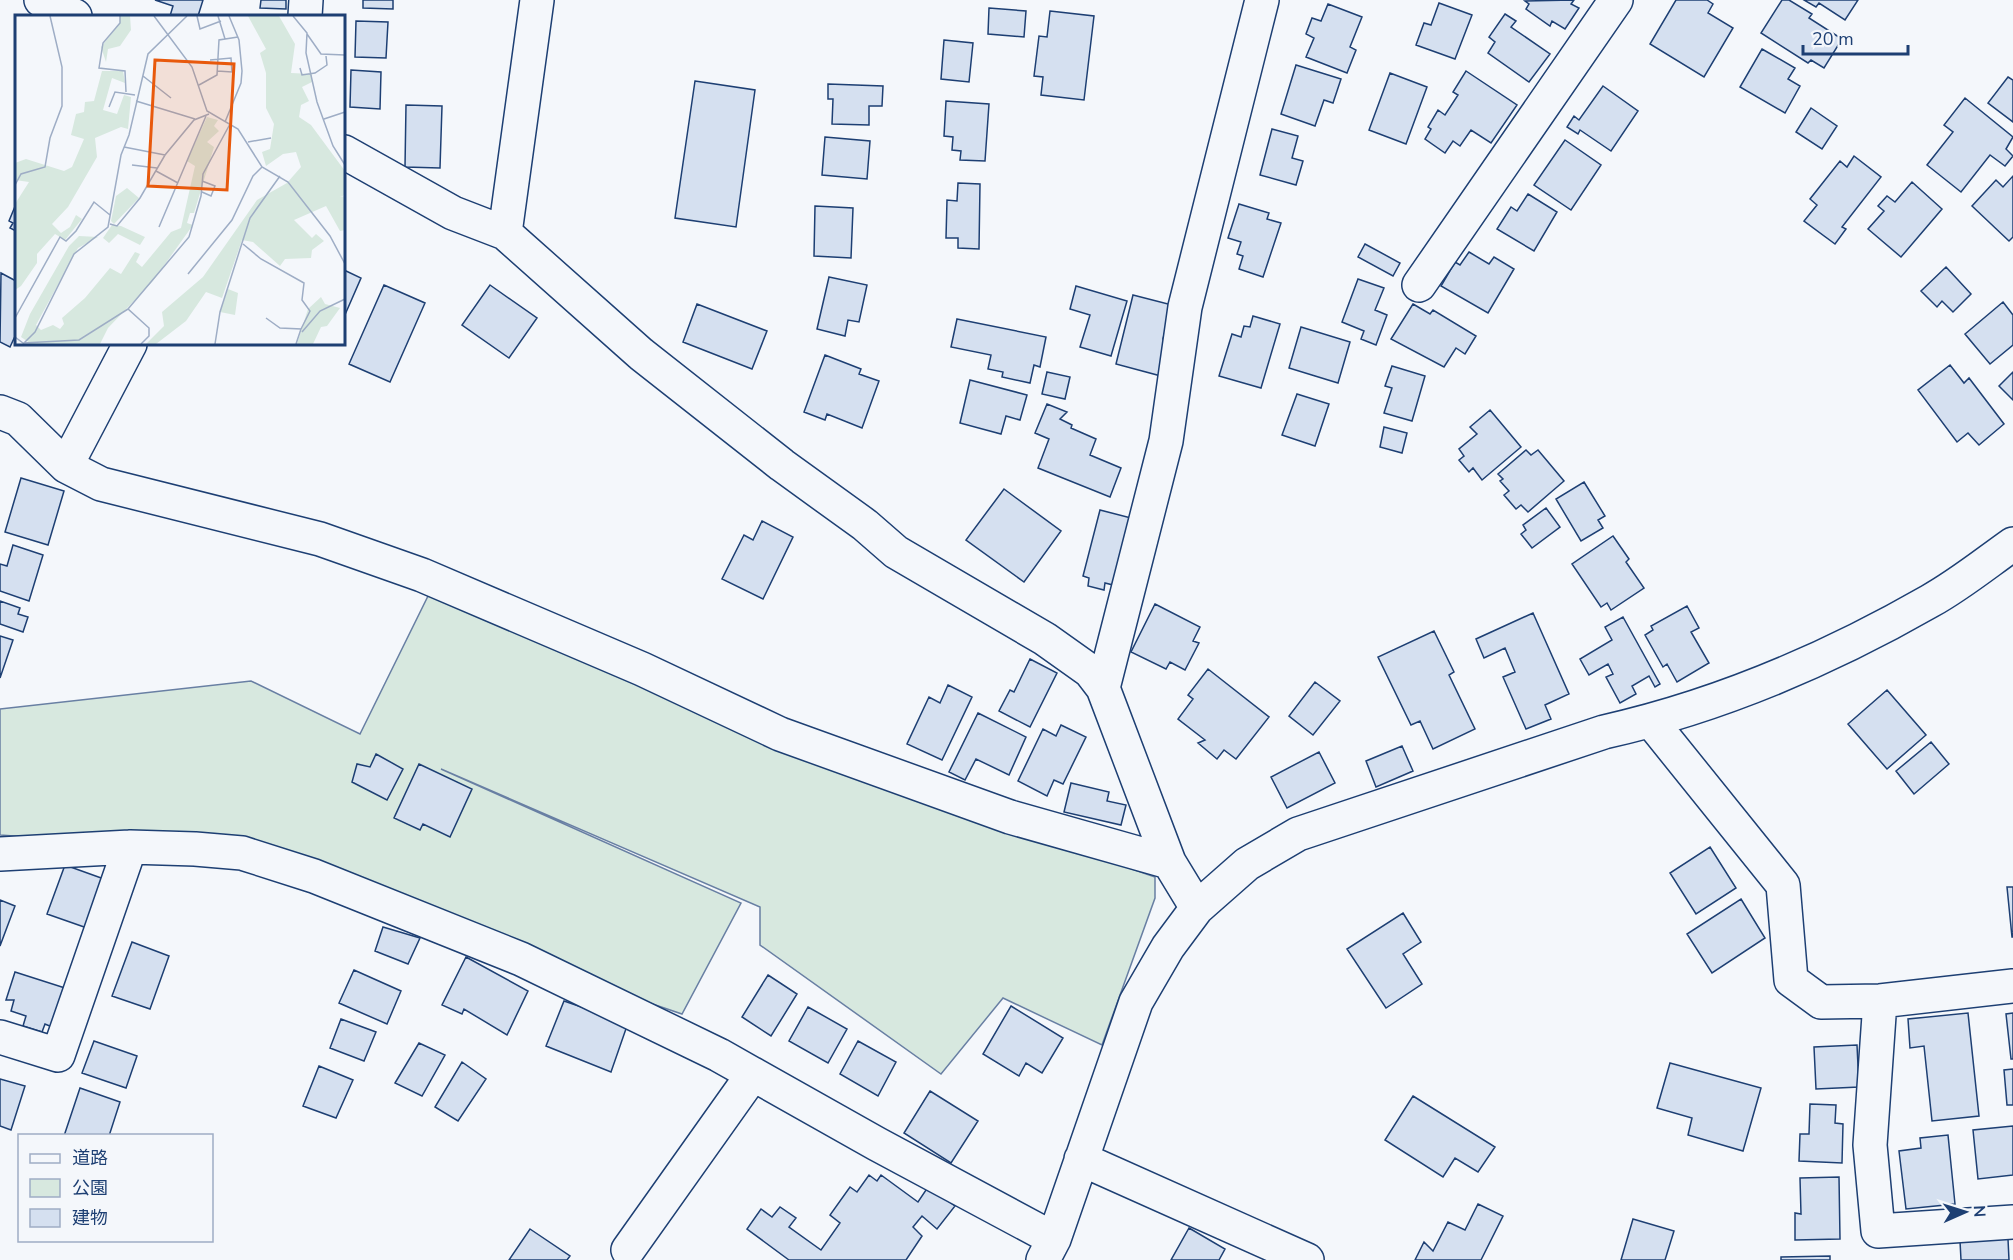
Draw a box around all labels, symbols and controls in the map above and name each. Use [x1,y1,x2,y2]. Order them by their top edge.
inset map [15,15,345,345]
scale bar [1803,18,1908,56]
text: 20 m [1812,27,1854,51]
legend [18,1134,213,1242]
text: 道路 [72,1146,108,1170]
text: 公園 [72,1176,108,1200]
north arrow [1935,1182,1995,1242]
text: N [1968,1205,1990,1218]
text: 建物 [72,1206,108,1230]

